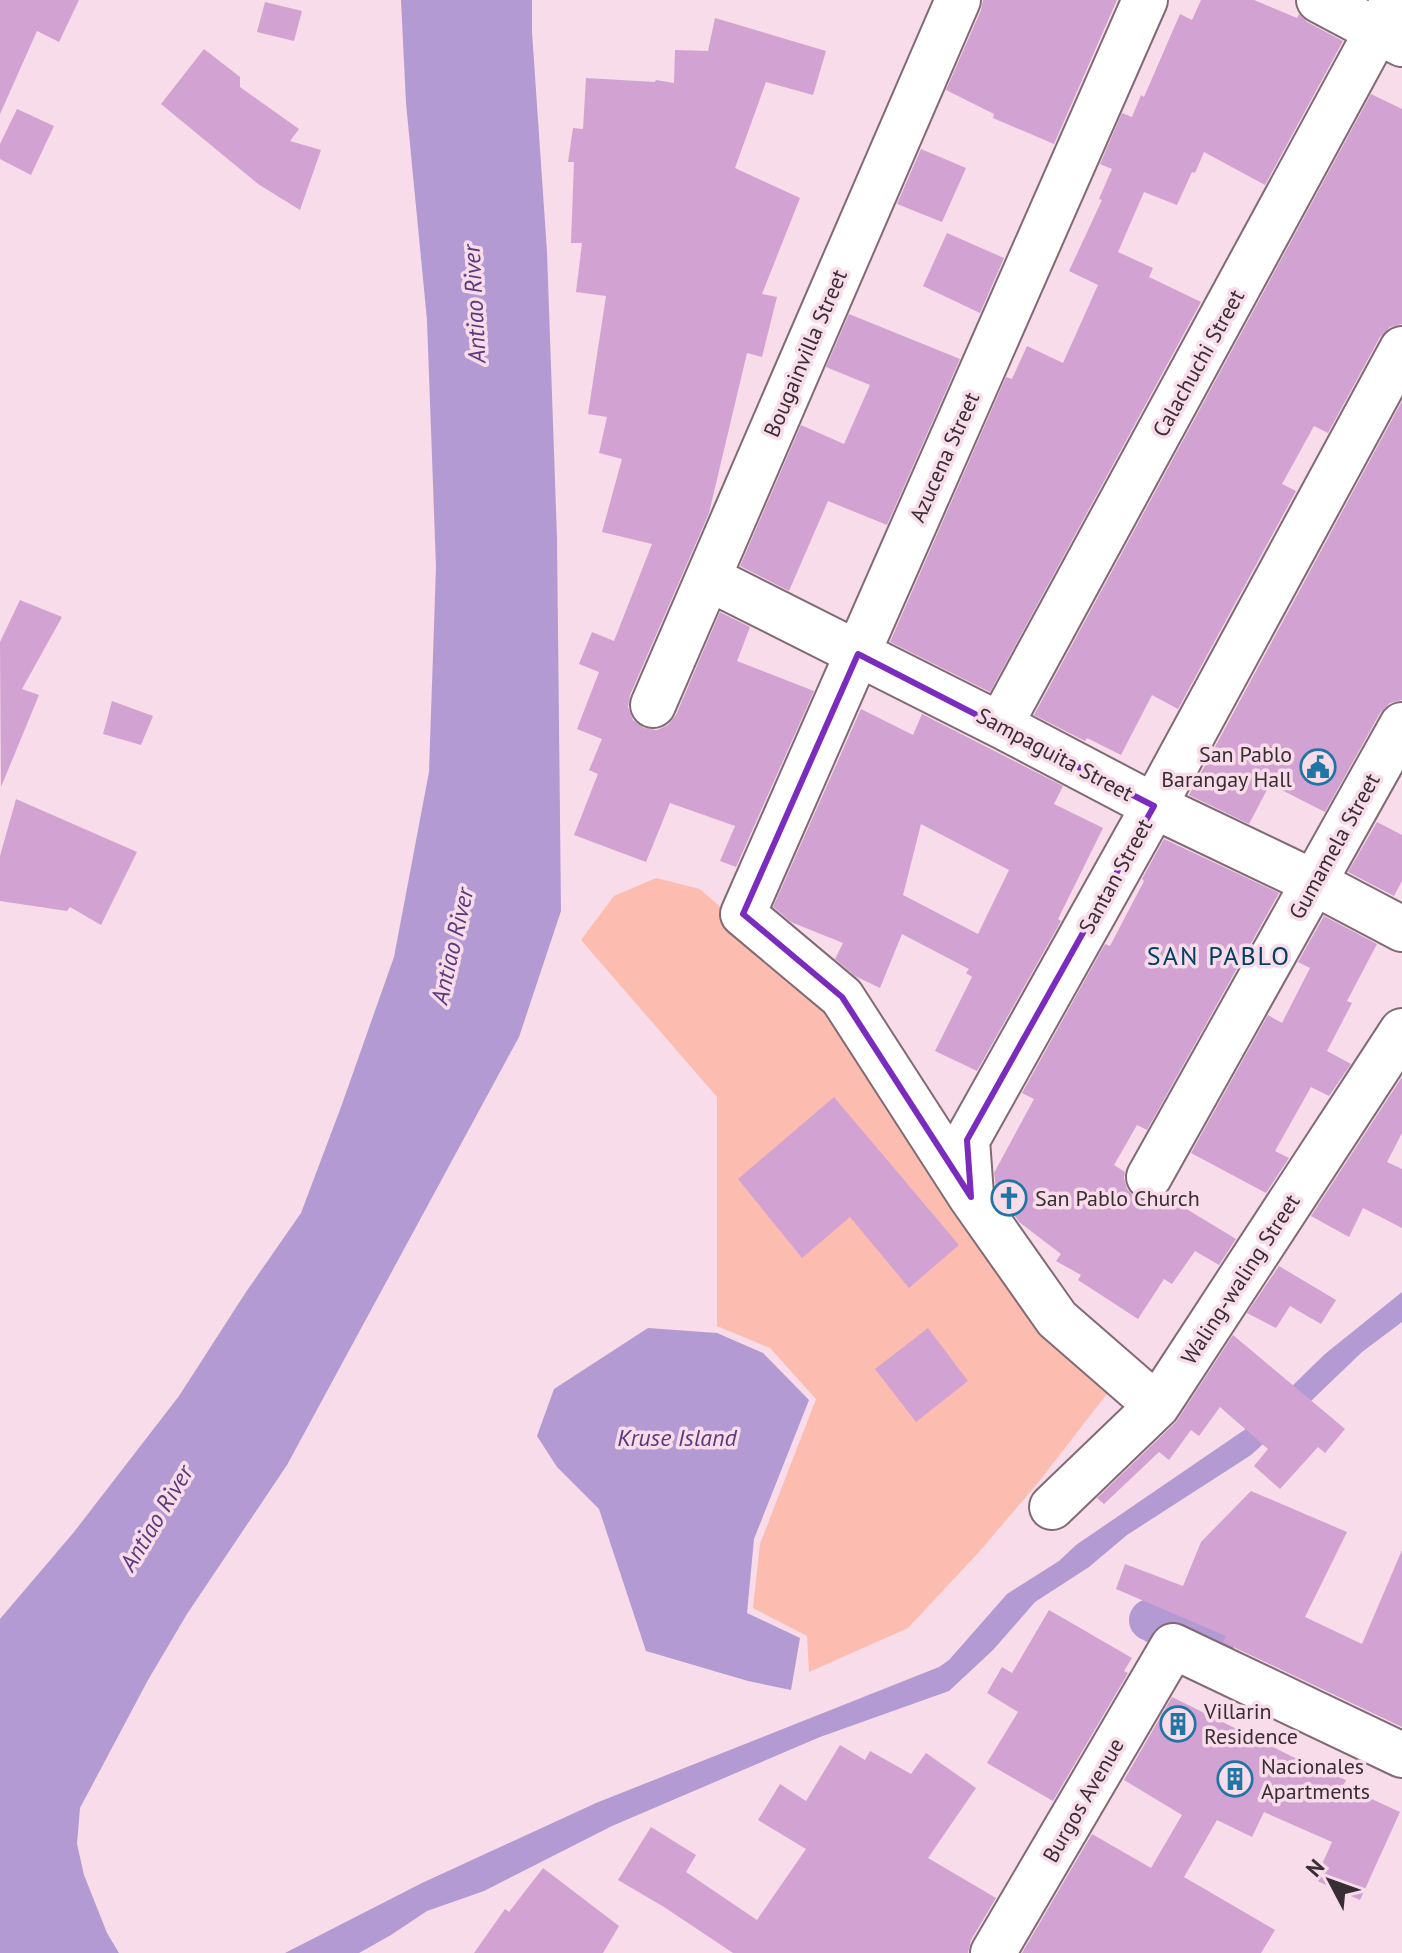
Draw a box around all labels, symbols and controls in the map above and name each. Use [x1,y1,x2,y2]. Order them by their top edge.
water label: Antiao River [455,242,493,365]
street label: Bougainvilla Street [757,264,853,441]
street label: Calachuchi Street [1146,284,1250,442]
street label: Azucena Street [903,387,985,526]
street label: Sampaguita Street [972,701,1139,807]
place label: San Pablo Barangay Hall [1161,740,1293,793]
public building icon: San Pablo Barangay Hall [1299,748,1337,786]
street label: Gumamela Street [1282,768,1386,924]
street label: Santan Street [1072,813,1158,938]
water label: Antiao River [423,883,481,1008]
district label: SAN PABLO [1147,939,1291,972]
church icon: San Pablo Church [990,1179,1028,1217]
place label: San Pablo Church [1035,1184,1200,1212]
street label: Waling-waling Street [1174,1188,1306,1370]
water label: Kruse Island [617,1422,738,1453]
water label: Antiao River [112,1457,201,1578]
place label: Villarin Residence [1203,1697,1298,1750]
building icon: Villarin Residence [1159,1705,1197,1743]
street label: Burgos Avenue [1036,1733,1130,1867]
place label: Nacionales Apartments [1261,1752,1370,1805]
building icon: Nacionales Apartments [1216,1760,1254,1798]
north arrow [1290,1841,1370,1921]
text: N [1300,1853,1330,1883]

